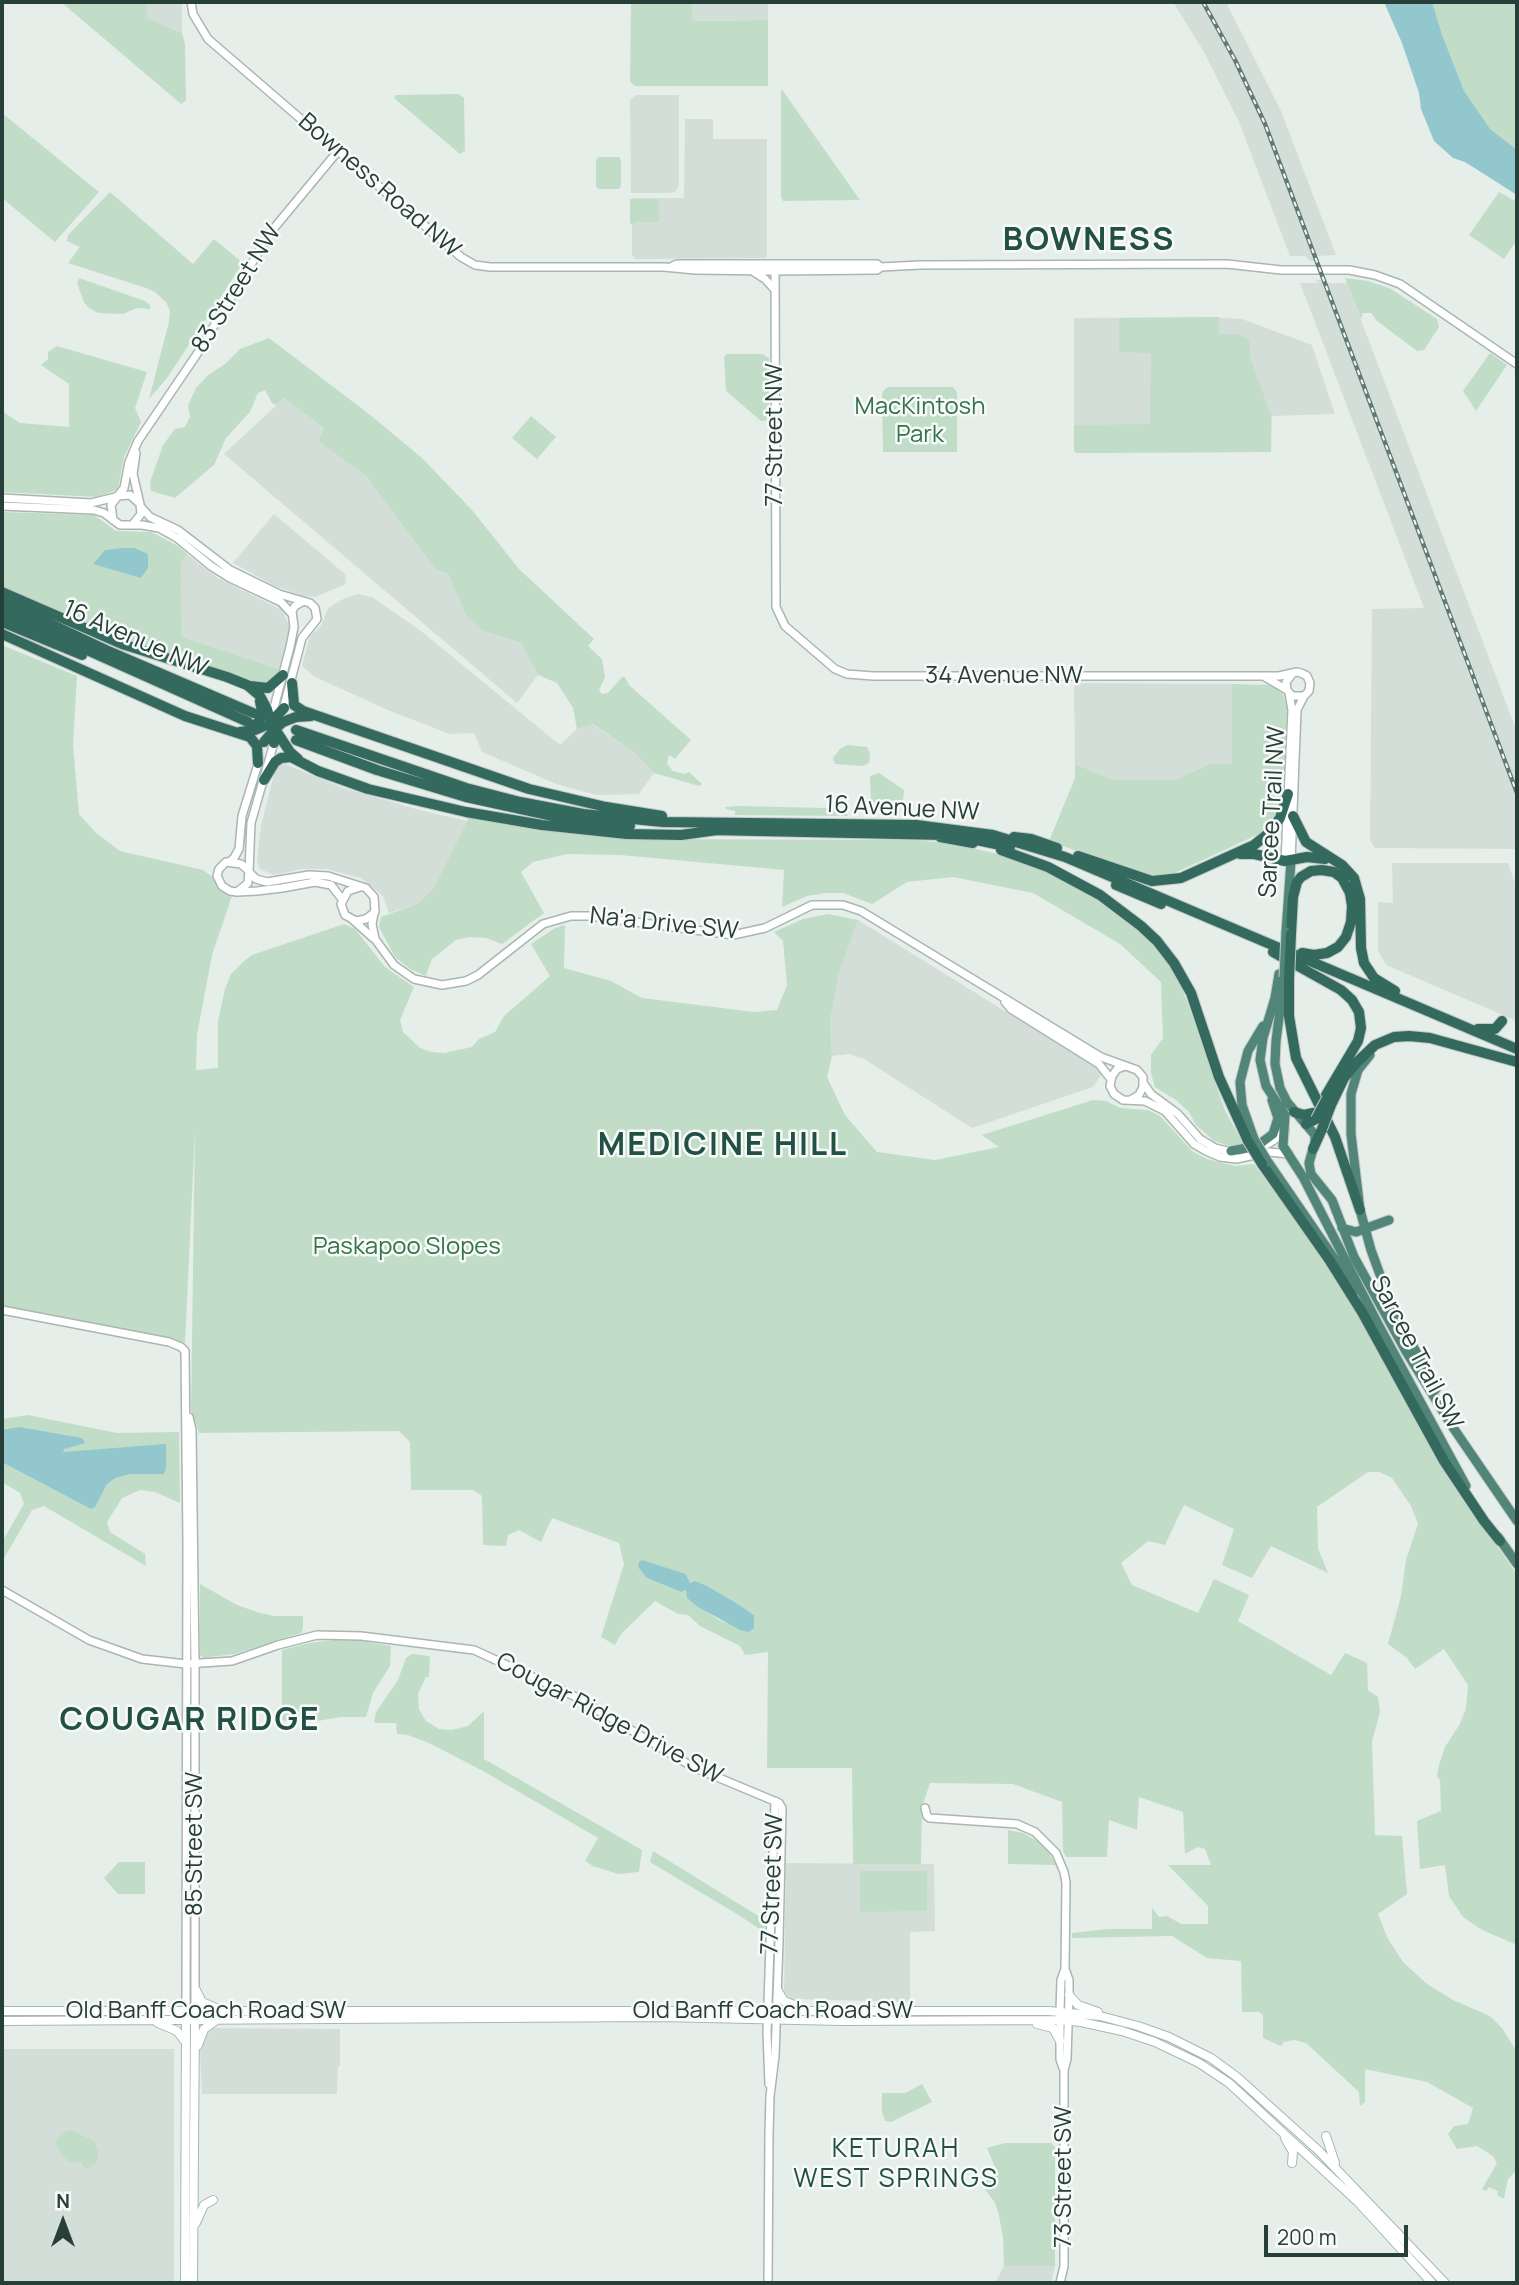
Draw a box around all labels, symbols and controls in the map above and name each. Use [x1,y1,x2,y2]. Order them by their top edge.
street label: Bowness Road NW [292,108,466,264]
street label: 83 Street NW [186,219,288,359]
district label: BOWNESS [1004,222,1174,260]
street label: 77 Street NW [761,363,789,507]
park label: MacKintosh Park [855,393,985,449]
street label: 16 Avenue NW [58,594,212,684]
street label: 34 Avenue NW [925,662,1083,690]
street label: Sarcee Trail NW [1254,725,1292,899]
street label: 16 Avenue NW [824,791,980,827]
street label: Na'a Drive SW [588,902,740,946]
district label: MEDICINE HILL [599,1127,847,1165]
park label: Paskapoo Slopes [313,1233,501,1261]
street label: Sarcee Trail SW [1363,1271,1469,1435]
street label: Cougar Ridge Drive SW [491,1647,727,1791]
district label: COUGAR RIDGE [61,1702,319,1740]
street label: 85 Street SW [181,1772,209,1916]
street label: 77 Street SW [756,1813,790,1955]
street label: Old Banff Coach Road SW [66,1997,346,2025]
street label: Old Banff Coach Road SW [633,1997,913,2025]
street label: 73 Street SW [1050,2106,1078,2248]
district label: KETURAH WEST SPRINGS [795,2134,997,2196]
north arrow [28,2187,98,2257]
text: N [56,2188,70,2214]
scale bar [1267,2212,1410,2256]
text: 200 m [1277,2223,1337,2251]

